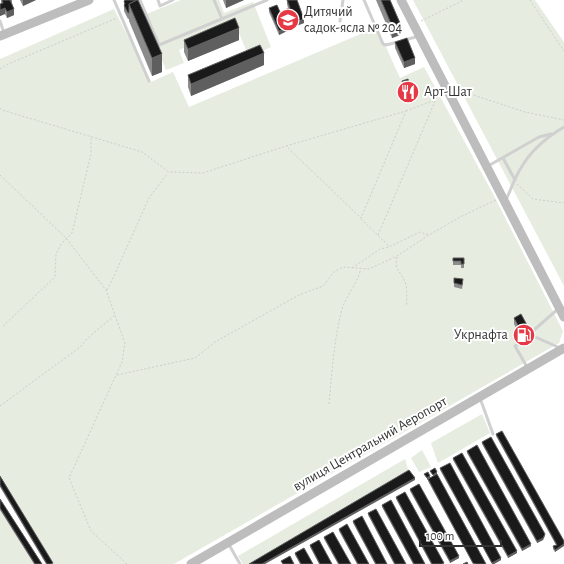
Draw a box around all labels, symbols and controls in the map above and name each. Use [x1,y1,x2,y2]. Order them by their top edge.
place label: Дитячий садок-ясла № 204 [304,5,402,35]
school or university icon: Дитячий садок-ясла № 204 [275,7,301,33]
restaurant icon: Арт-Шат [395,79,421,105]
place label: Арт-Шат [424,85,473,99]
fuel station icon: Укрнафта [511,322,537,348]
place label: Укрнафта [454,328,509,342]
street label: вулиця Центральний Аеропорт [291,394,450,494]
scale bar [420,522,501,548]
text: 100 m [426,530,454,542]

